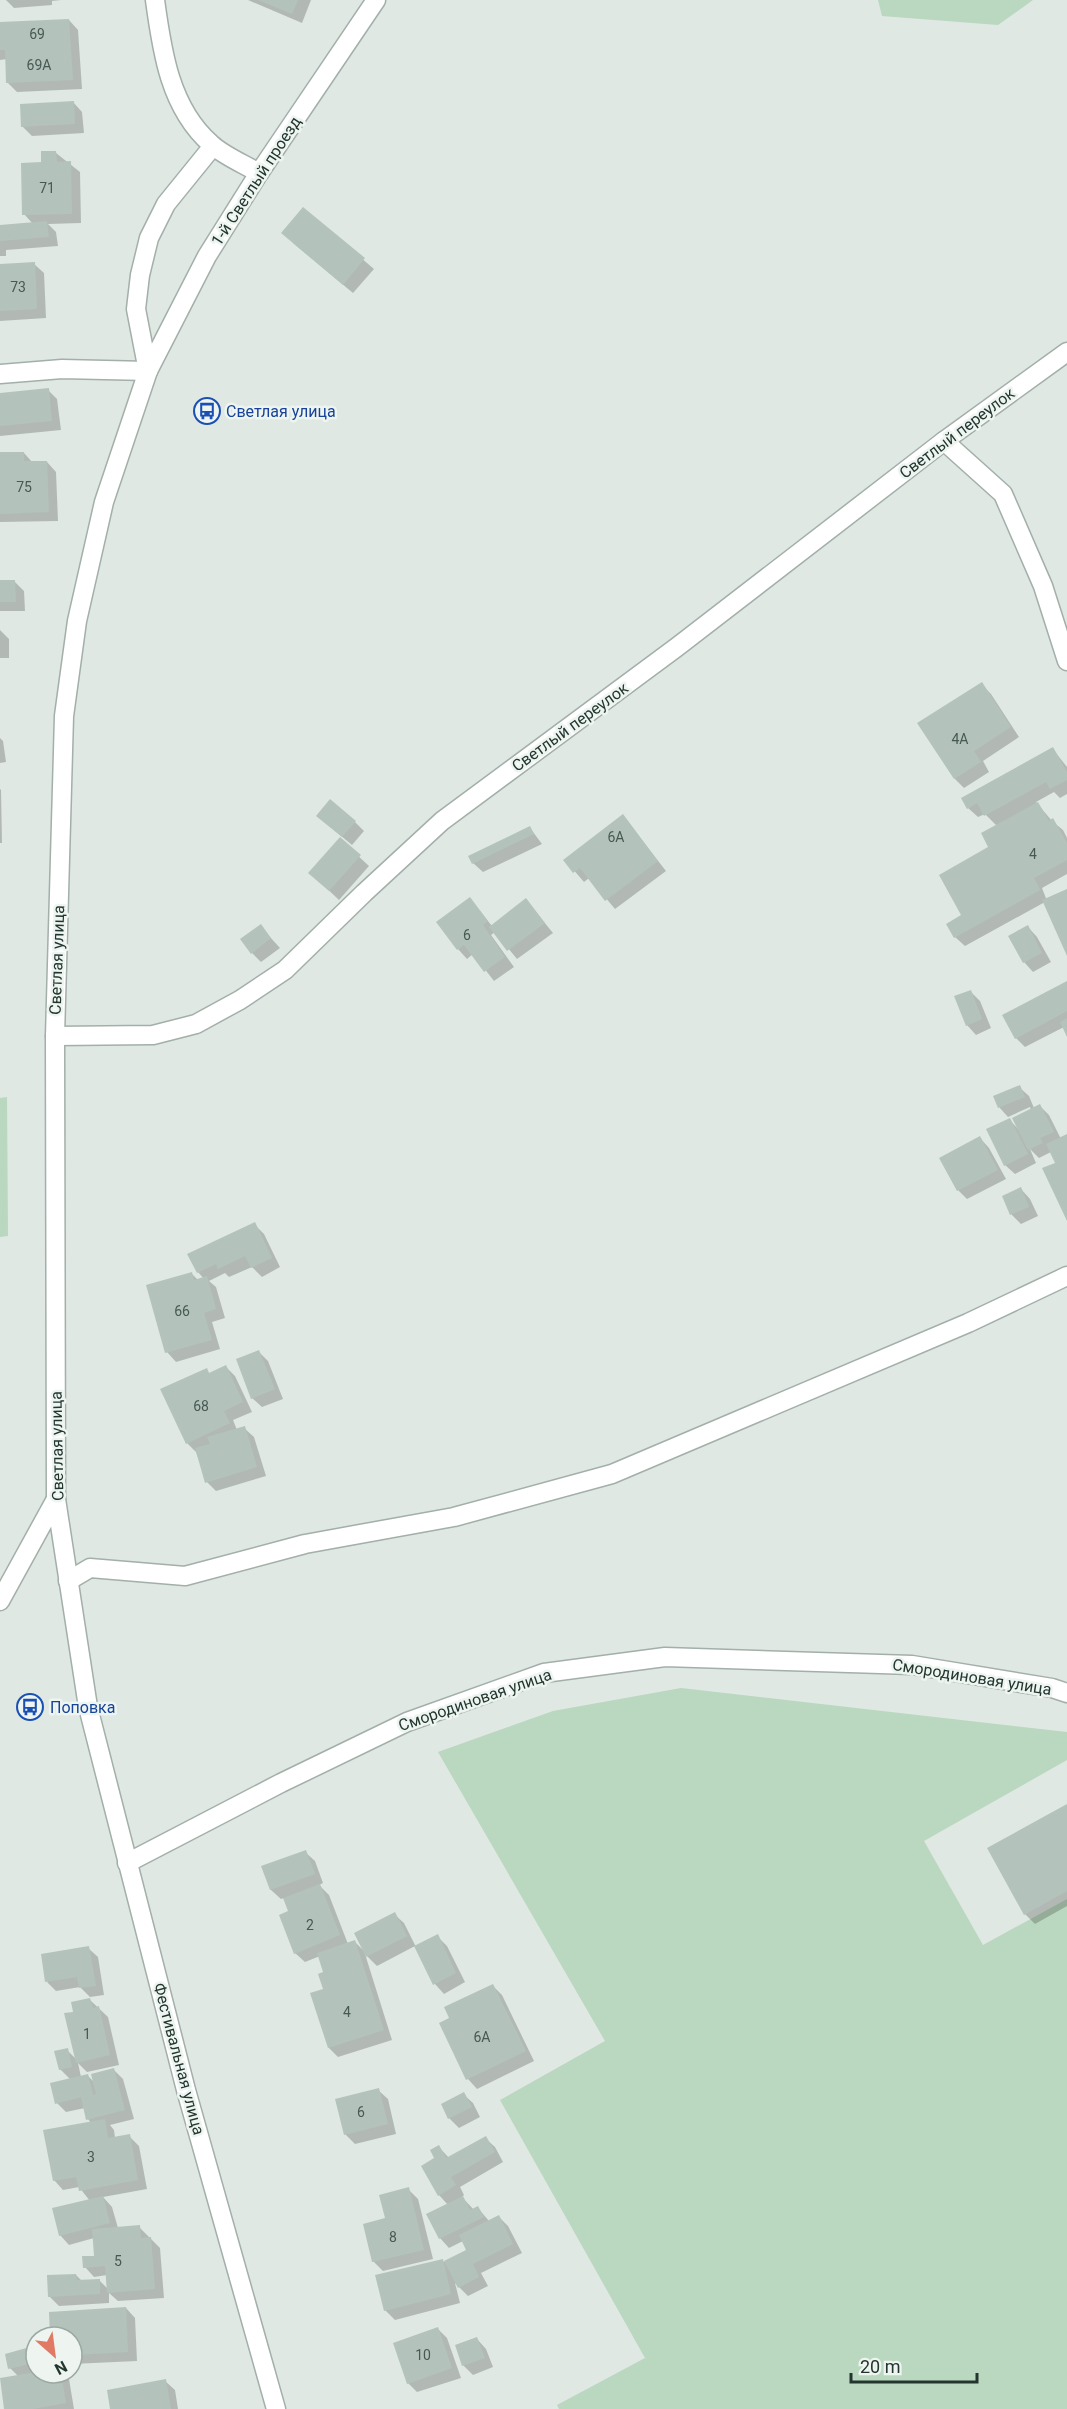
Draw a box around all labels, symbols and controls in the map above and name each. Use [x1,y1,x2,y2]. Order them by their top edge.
house number: 69 [29,26,45,42]
house number: 69А [27,57,51,73]
street label: 1-й Светлый проезд [207,113,305,249]
house number: 71 [39,180,55,196]
house number: 73 [10,279,26,295]
street label: Светлый переулок [896,383,1019,482]
bus stop icon: Светлая улица [192,396,222,426]
place label: Светлая улица [226,402,336,421]
house number: 75 [16,479,32,495]
street label: Светлый переулок [508,678,632,776]
house number: 4А [951,731,969,747]
house number: 6А [607,829,625,845]
house number: 4 [1029,846,1037,862]
street label: Светлая улица [46,905,68,1015]
house number: 6 [463,927,471,943]
house number: 66 [174,1303,190,1319]
street label: Светлая улица [47,1391,67,1501]
house number: 68 [193,1398,209,1414]
street label: Смородиновая улица [891,1655,1053,1699]
street label: Смородиновая улица [396,1665,554,1735]
bus stop icon: Поповка [15,1692,45,1722]
place label: Поповка [50,1698,115,1717]
house number: 2 [306,1917,314,1933]
street label: Фестивальная улица [150,1981,208,2137]
house number: 4 [343,2004,351,2020]
house number: 1 [83,2026,91,2042]
house number: 6А [473,2029,491,2045]
house number: 6 [357,2104,365,2120]
house number: 3 [87,2149,95,2165]
house number: 8 [389,2229,397,2245]
house number: 5 [114,2253,122,2269]
north arrow [24,2325,84,2385]
scale bar [851,2346,977,2384]
house number: 10 [415,2347,431,2363]
text: 20 m [860,2356,900,2377]
text: N [51,2357,70,2379]

